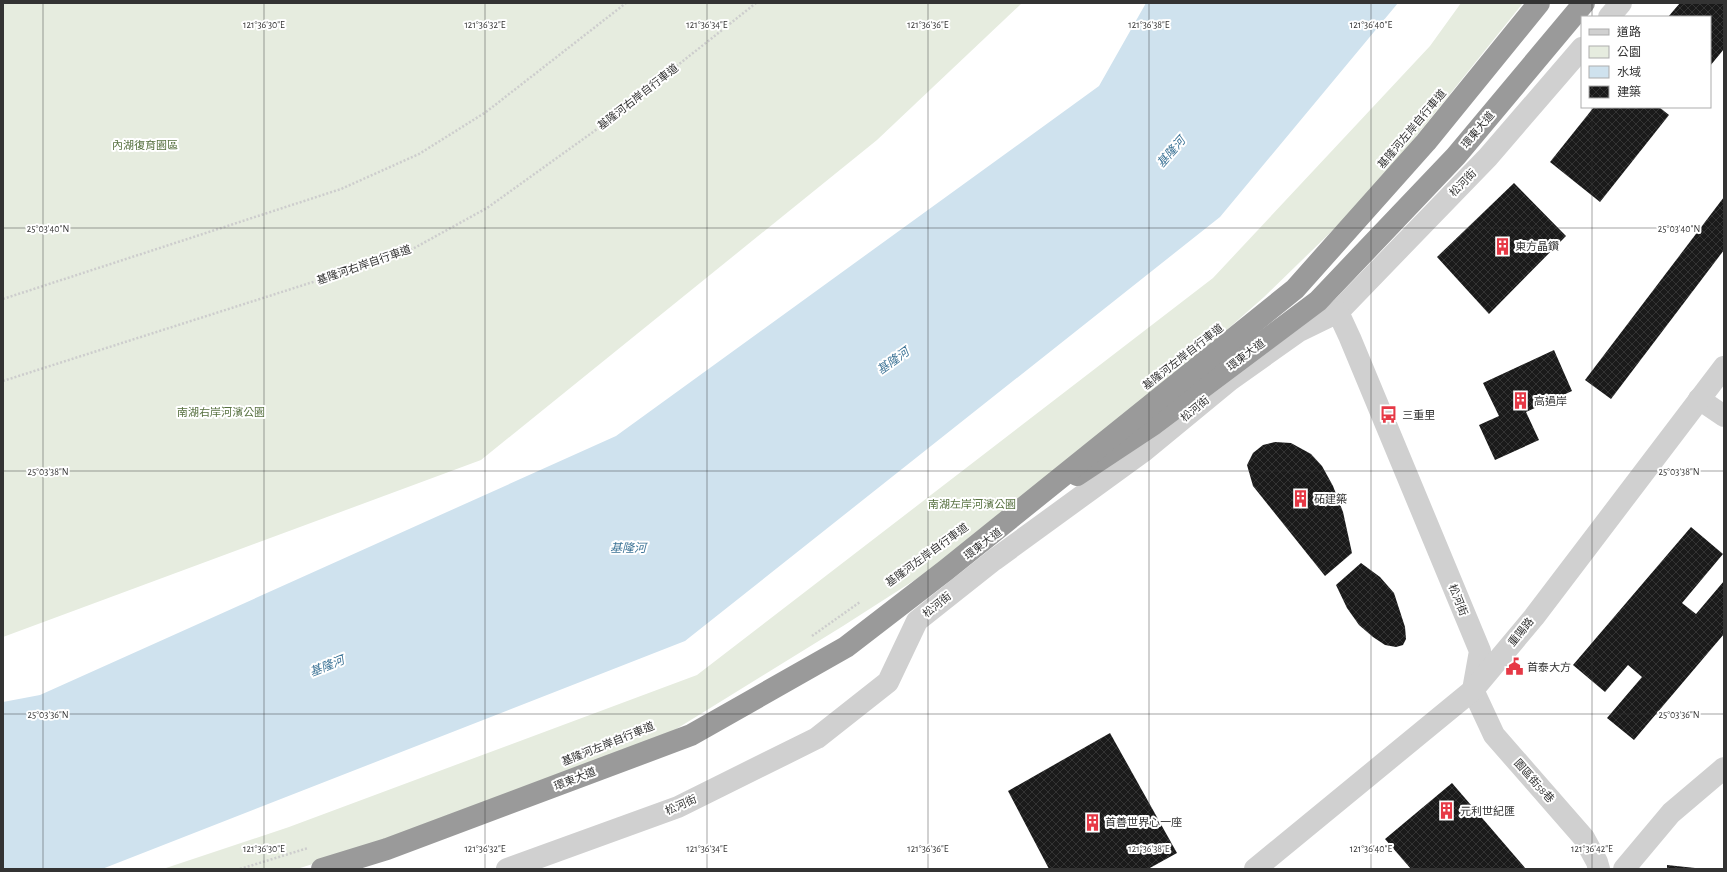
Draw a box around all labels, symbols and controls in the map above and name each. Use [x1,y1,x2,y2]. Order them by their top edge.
legend [1581,16,1711,108]
text: 121°36'30"E [243,20,285,30]
text: 121°36'32"E [464,20,506,30]
text: 121°36'34"E [686,20,728,30]
text: 121°36'36"E [907,20,949,30]
text: 121°36'38"E [1128,20,1170,30]
text: 121°36'40"E [1350,20,1392,30]
text: 道路 [1617,25,1641,38]
text: 公園 [1617,46,1641,58]
street label: 基隆河右岸自行車道 [595,61,680,132]
text: 水域 [1617,66,1641,78]
text: 建築 [1617,85,1641,98]
street label: 基隆河左岸自行車道 [1375,87,1448,170]
street label: 環東大道 [1459,109,1496,150]
water label: 基隆河 [1154,132,1189,170]
park label: 內湖復育園區 [112,139,178,151]
street label: 松河街 [1447,167,1478,199]
text: 25°03'40"N [27,224,69,234]
text: 25°03'40"N [1658,224,1700,234]
building icon: 東方晶鑽 [1492,236,1512,256]
place label: 東方晶鑽 [1515,240,1559,252]
street label: 基隆河右岸自行車道 [315,243,413,286]
street label: 基隆河左岸自行車道 [1140,321,1225,392]
street label: 環東大道 [1225,337,1267,373]
water label: 基隆河 [874,344,913,376]
building icon: 高過岸 [1511,391,1531,411]
street label: 松河街 [1178,393,1211,424]
place label: 高過岸 [1534,395,1567,407]
bus stop icon: 三重里 [1379,405,1399,425]
park label: 南湖右岸河濱公園 [177,406,265,418]
place label: 三重里 [1402,409,1435,421]
text: 25°03'38"N [27,467,69,477]
text: 25°03'38"N [1658,467,1700,477]
building icon: 砳建築 [1291,489,1311,509]
place label: 砳建築 [1314,493,1347,505]
park label: 南湖左岸河濱公園 [928,498,1016,510]
street label: 基隆河左岸自行車道 [883,521,970,589]
street label: 環東大道 [962,526,1004,562]
water label: 基隆河 [610,541,648,554]
street label: 松河街 [1447,582,1470,617]
street label: 松河街 [920,590,953,620]
street label: 重陽路 [1506,615,1536,648]
water label: 基隆河 [308,652,348,678]
public building icon: 首泰大方 [1504,657,1524,677]
place label: 首泰大方 [1527,661,1571,673]
text: 25°03'36"N [27,710,69,720]
text: 25°03'36"N [1658,710,1700,720]
street label: 基隆河左岸自行車道 [560,719,656,768]
street label: 園區街58巷 [1512,757,1557,805]
street label: 環東大道 [552,765,598,792]
street label: 松河街 [663,792,698,817]
building icon: 元利世紀匯 [1437,801,1457,821]
place label: 元利世紀匯 [1460,805,1515,817]
building icon: 首善世界心一座 [1082,812,1102,832]
place label: 首善世界心一座 [1105,816,1182,828]
text: 121°36'30"E [243,844,285,854]
text: 121°36'32"E [464,844,506,854]
text: 121°36'34"E [686,844,728,854]
text: 121°36'36"E [907,844,949,854]
text: 121°36'38"E [1128,844,1170,854]
text: 121°36'40"E [1350,844,1392,854]
text: 121°36'42"E [1571,844,1613,854]

